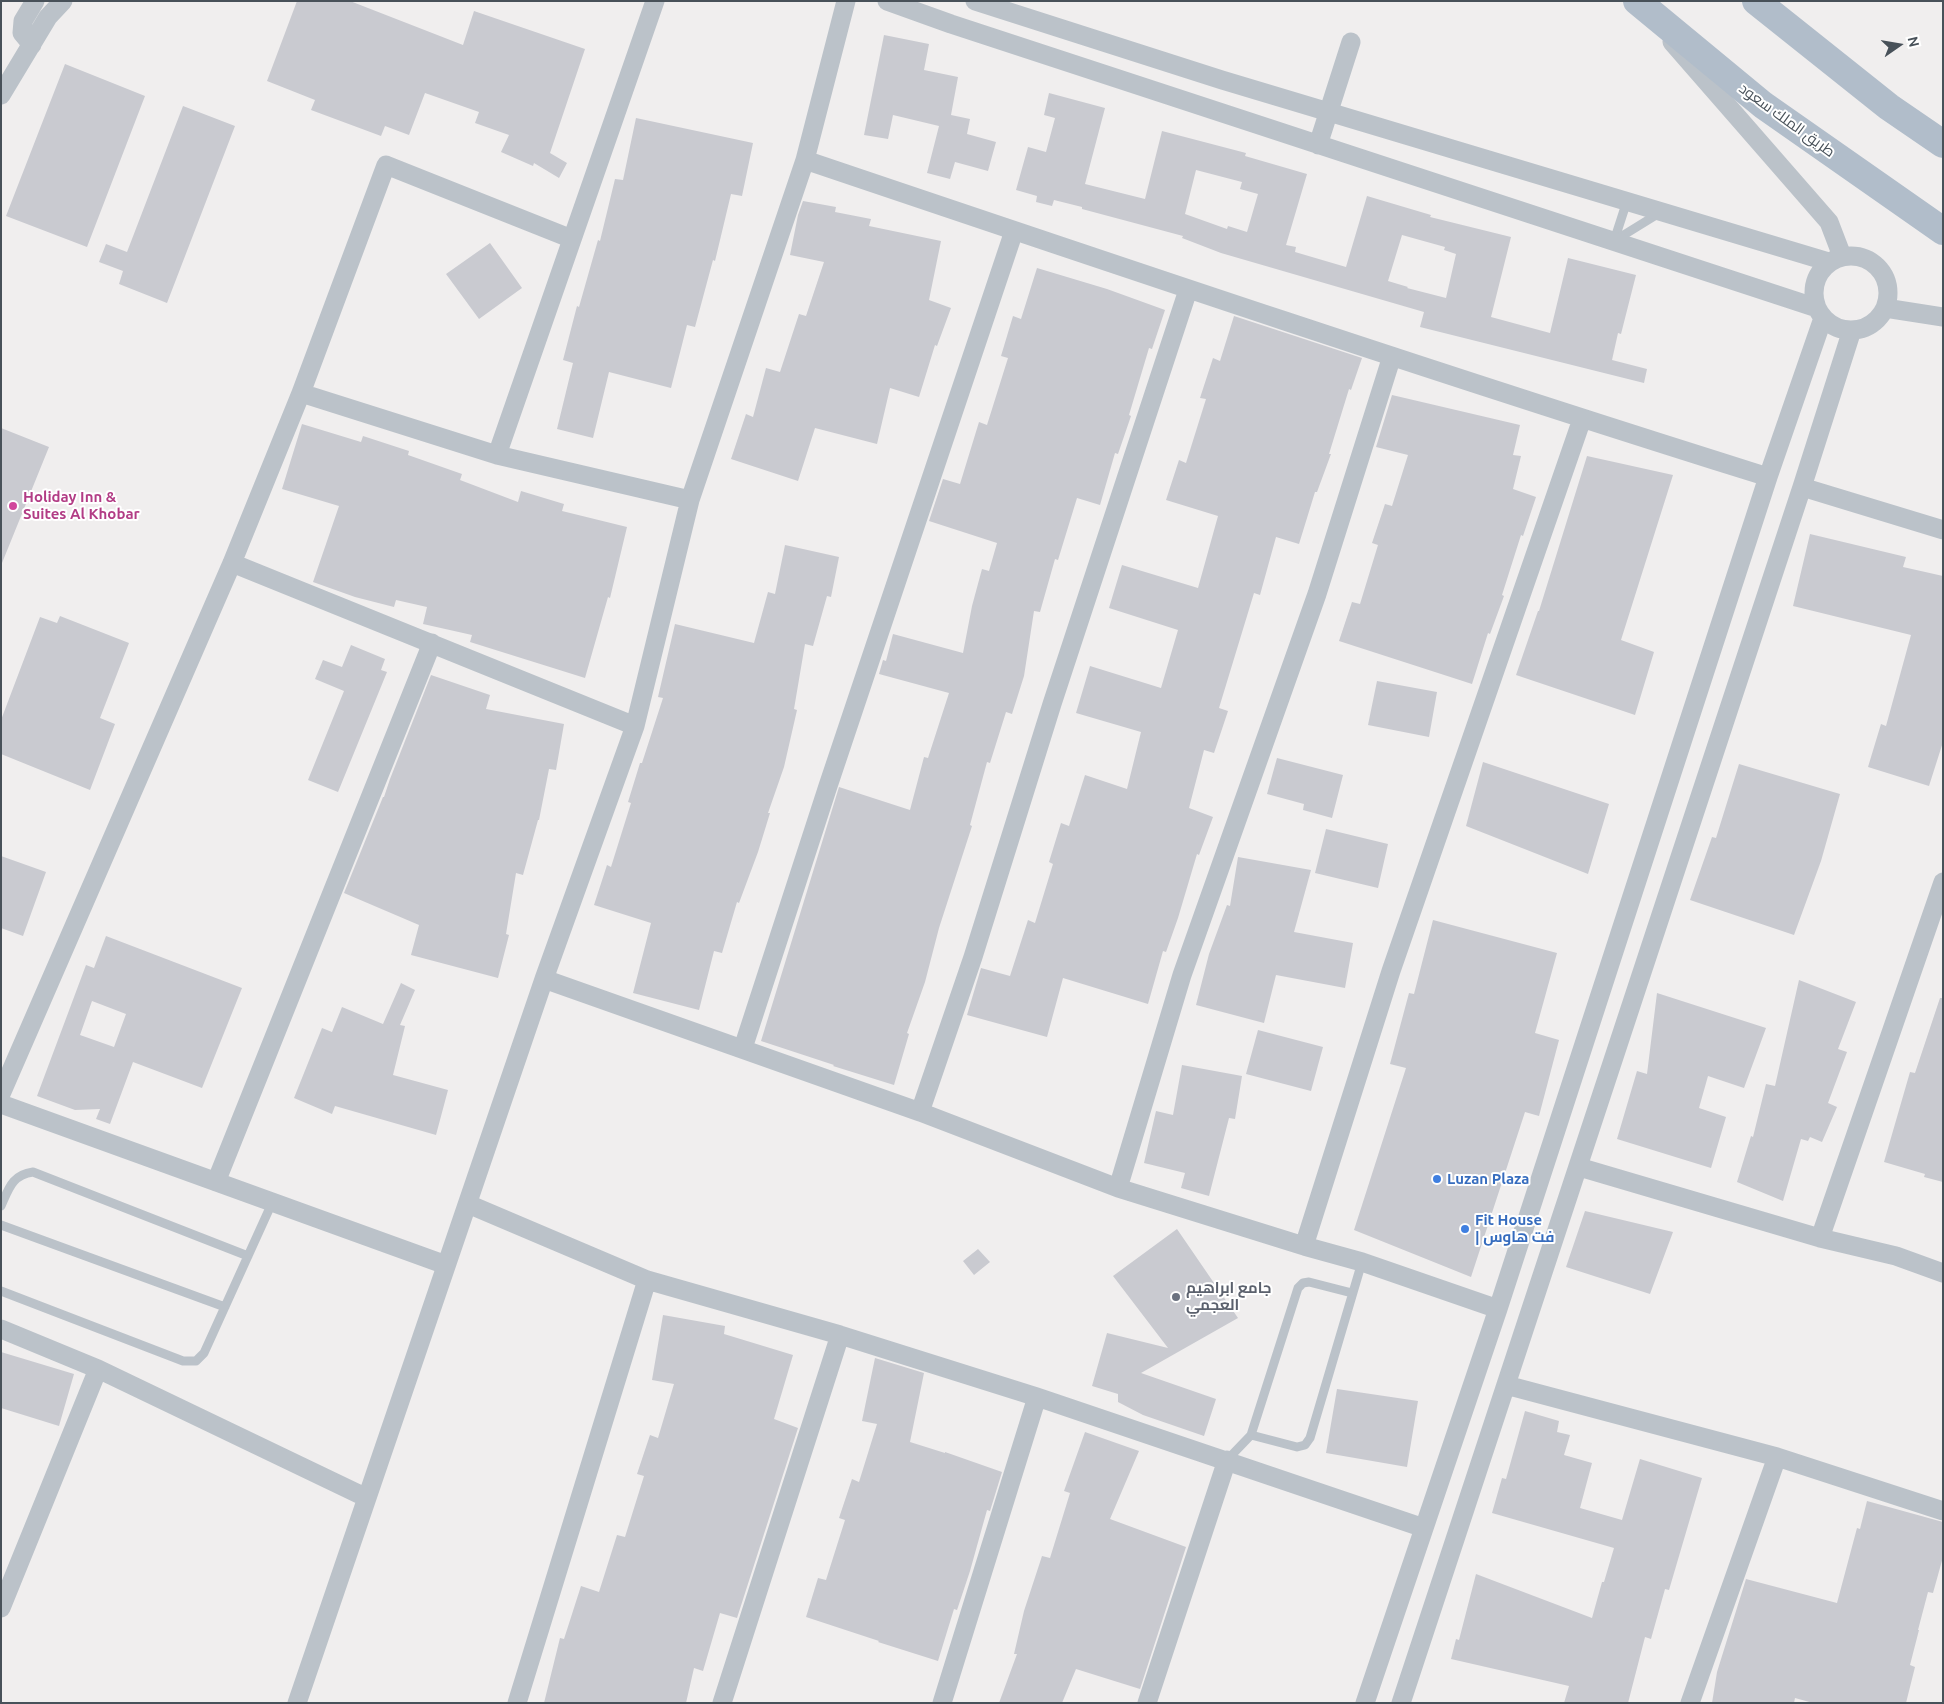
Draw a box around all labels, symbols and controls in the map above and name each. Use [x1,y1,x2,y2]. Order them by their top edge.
north arrow [1874,20,1924,70]
text: N [1905,35,1923,49]
street label: طريق الملك سعود [1736,79,1838,161]
place label: Holiday Inn & Suites Al Khobar [23,488,140,523]
marker: Holiday Inn & Suites Al Khobar [7,500,19,512]
place label: Luzan Plaza [1447,1170,1529,1188]
marker: Luzan Plaza [1431,1173,1443,1185]
place label: Fit House | فت هاوس [1475,1211,1555,1246]
marker: Fit House | فت هاوس [1459,1223,1471,1235]
place label: جامع ابراهيم العجمي [1186,1279,1271,1314]
marker: جامع ابراهيم العجمي [1170,1291,1182,1303]

